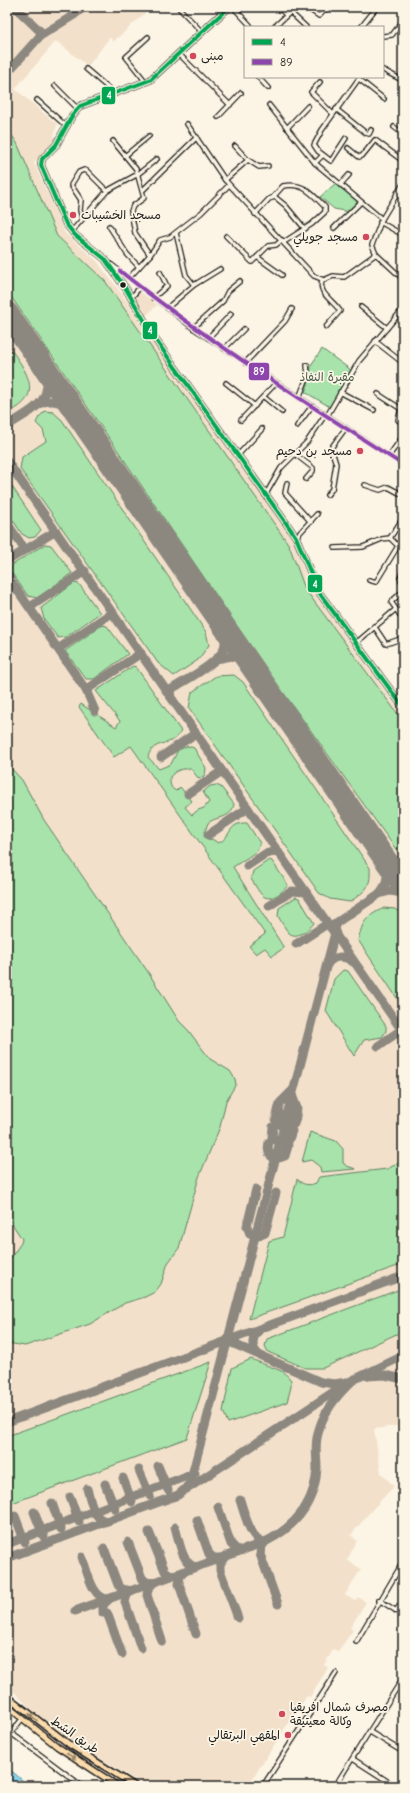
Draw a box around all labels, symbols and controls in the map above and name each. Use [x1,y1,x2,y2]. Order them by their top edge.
legend [244,26,384,78]
text: 4 [280,35,286,49]
place label: مبنى [201,49,224,64]
marker: مبنى [188,51,198,61]
text: 89 [280,55,293,69]
line badge: 4 [101,86,116,105]
text: 4 [106,89,112,102]
place label: مسجد الخشيبات [81,208,161,223]
marker: مسجد الخشيبات [68,210,78,220]
place label: مسجد جويلي [293,230,358,248]
marker: مسجد جويلي [361,232,371,242]
unlabelled marker [118,280,128,290]
line badge: 4 [142,321,158,340]
text: 4 [147,324,153,337]
line badge: 89 [248,362,270,381]
text: 89 [253,365,265,378]
park label: مقبرة النفاذ [299,370,355,385]
place label: مسجد بن دحيم [276,444,352,460]
marker: مسجد بن دحيم [355,446,365,456]
line badge: 4 [307,574,323,593]
text: 4 [312,578,318,591]
place label: مصرف شمال افريقيا وكالة معيتيقة [290,1700,388,1729]
marker: مصرف شمال افريقيا وكالة معيتيقة [277,1709,287,1719]
one-way arrow [27,1713,38,1722]
street label: طريق الشط [48,1713,102,1757]
place label: المقهي البرتقالي [208,1728,280,1746]
marker: المقهي البرتقالي [283,1730,293,1740]
one-way arrow [66,1752,76,1760]

